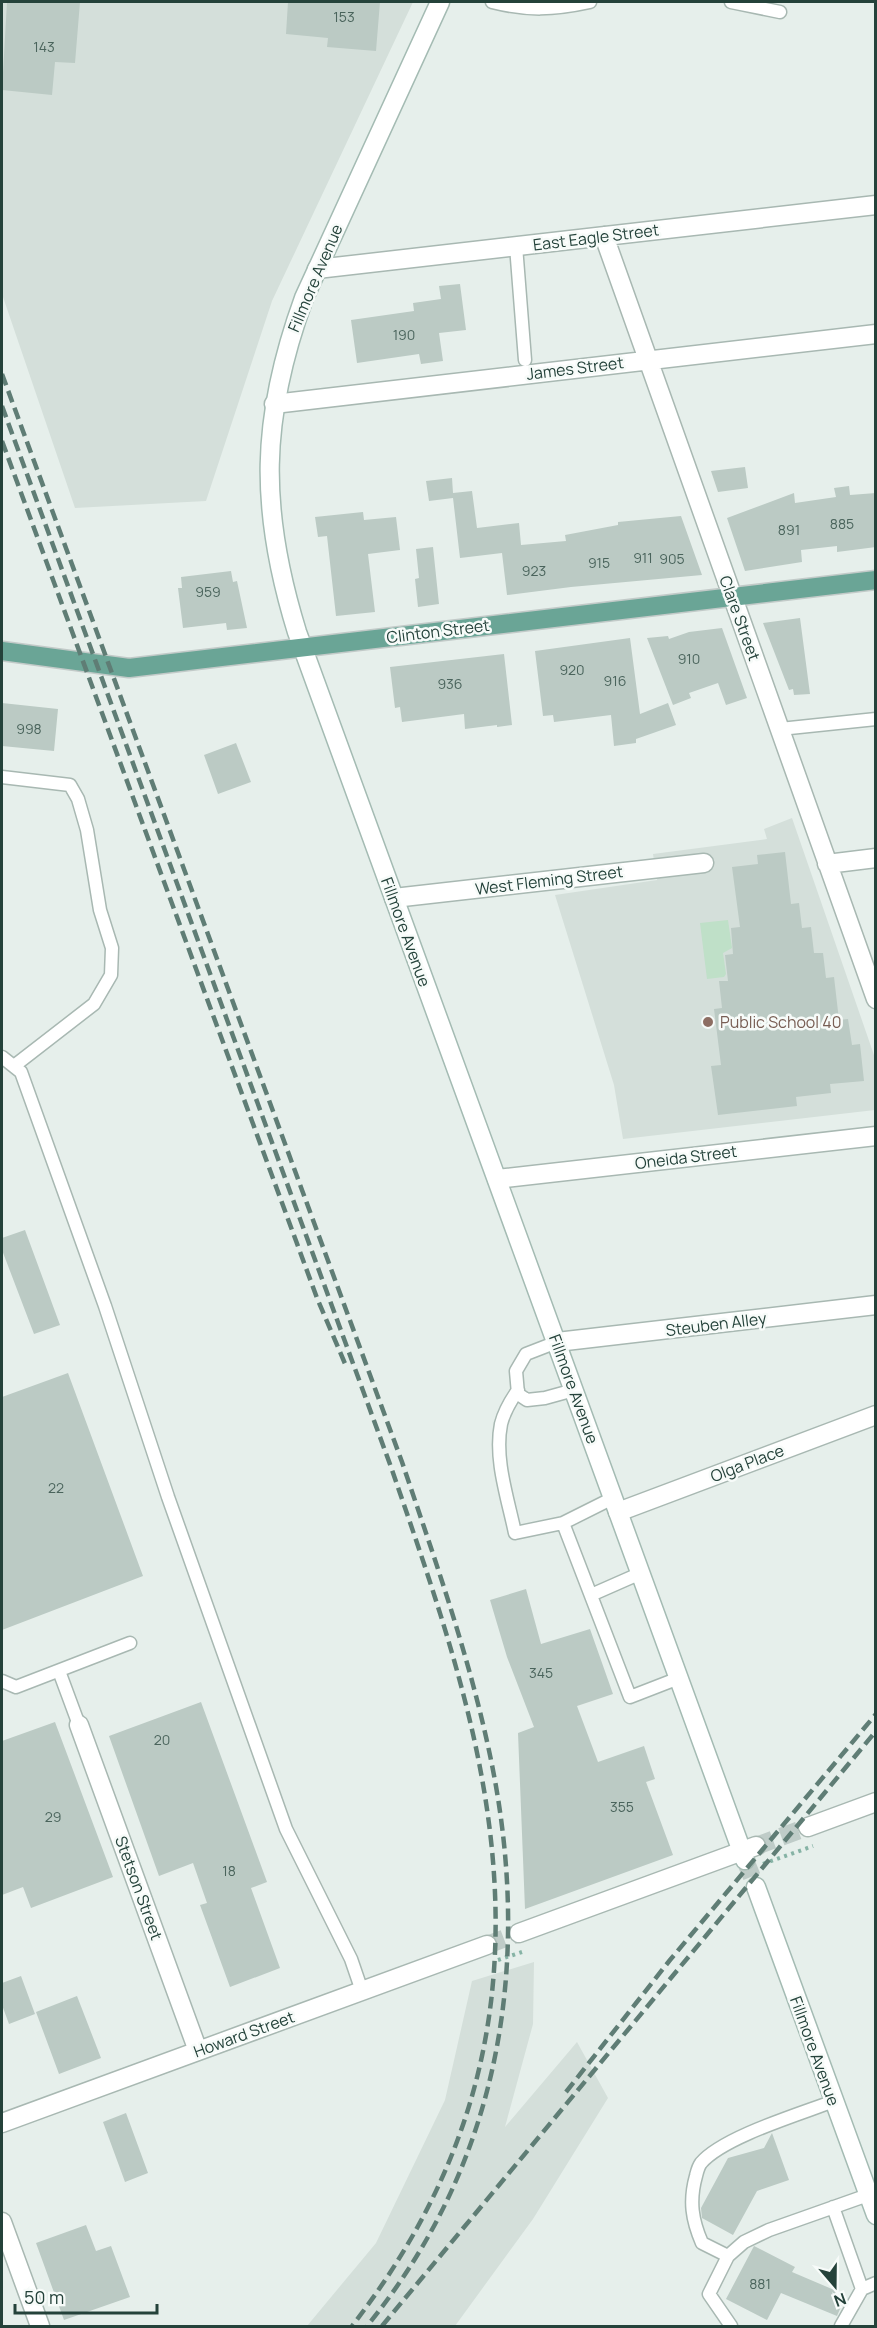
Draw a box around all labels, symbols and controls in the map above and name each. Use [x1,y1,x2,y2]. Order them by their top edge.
house number: 153 [333,7,355,26]
house number: 143 [33,37,55,56]
street label: East Eagle Street [532,218,660,256]
street label: Fillmore Avenue [282,221,348,335]
house number: 190 [393,325,415,344]
street label: James Street [525,351,625,385]
house number: 885 [830,514,854,533]
house number: 891 [778,520,800,539]
house number: 911 [633,548,653,567]
house number: 905 [659,549,685,568]
house number: 915 [588,553,610,572]
house number: 923 [522,561,546,580]
street label: Clare Street [714,572,766,664]
house number: 959 [195,582,221,601]
street label: Clinton Street [385,614,491,648]
house number: 910 [678,649,700,668]
house number: 920 [559,660,585,679]
house number: 916 [604,671,626,690]
house number: 936 [437,674,463,693]
house number: 998 [16,719,42,738]
street label: West Fleming Street [474,860,624,900]
street label: Fillmore Avenue [376,874,436,990]
place label: Public School 40 [720,1011,841,1033]
marker: Public School 40 [701,1015,715,1029]
street label: Oneida Street [634,1140,738,1174]
street label: Steuben Alley [664,1307,768,1341]
street label: Fillmore Avenue [544,1331,604,1447]
street label: Olga Place [707,1439,787,1487]
house number: 22 [48,1478,64,1497]
house number: 345 [529,1663,553,1682]
house number: 20 [154,1730,170,1749]
house number: 355 [610,1797,634,1816]
house number: 29 [45,1807,61,1826]
street label: Stetson Street [110,1833,168,1943]
house number: 18 [222,1861,236,1880]
street label: Fillmore Avenue [785,1993,845,2109]
street label: Howard Street [190,2006,298,2062]
north arrow [805,2256,865,2316]
house number: 881 [749,2274,771,2293]
scale bar [15,2277,158,2315]
text: 50 m [24,2285,64,2309]
text: N [831,2288,849,2312]

